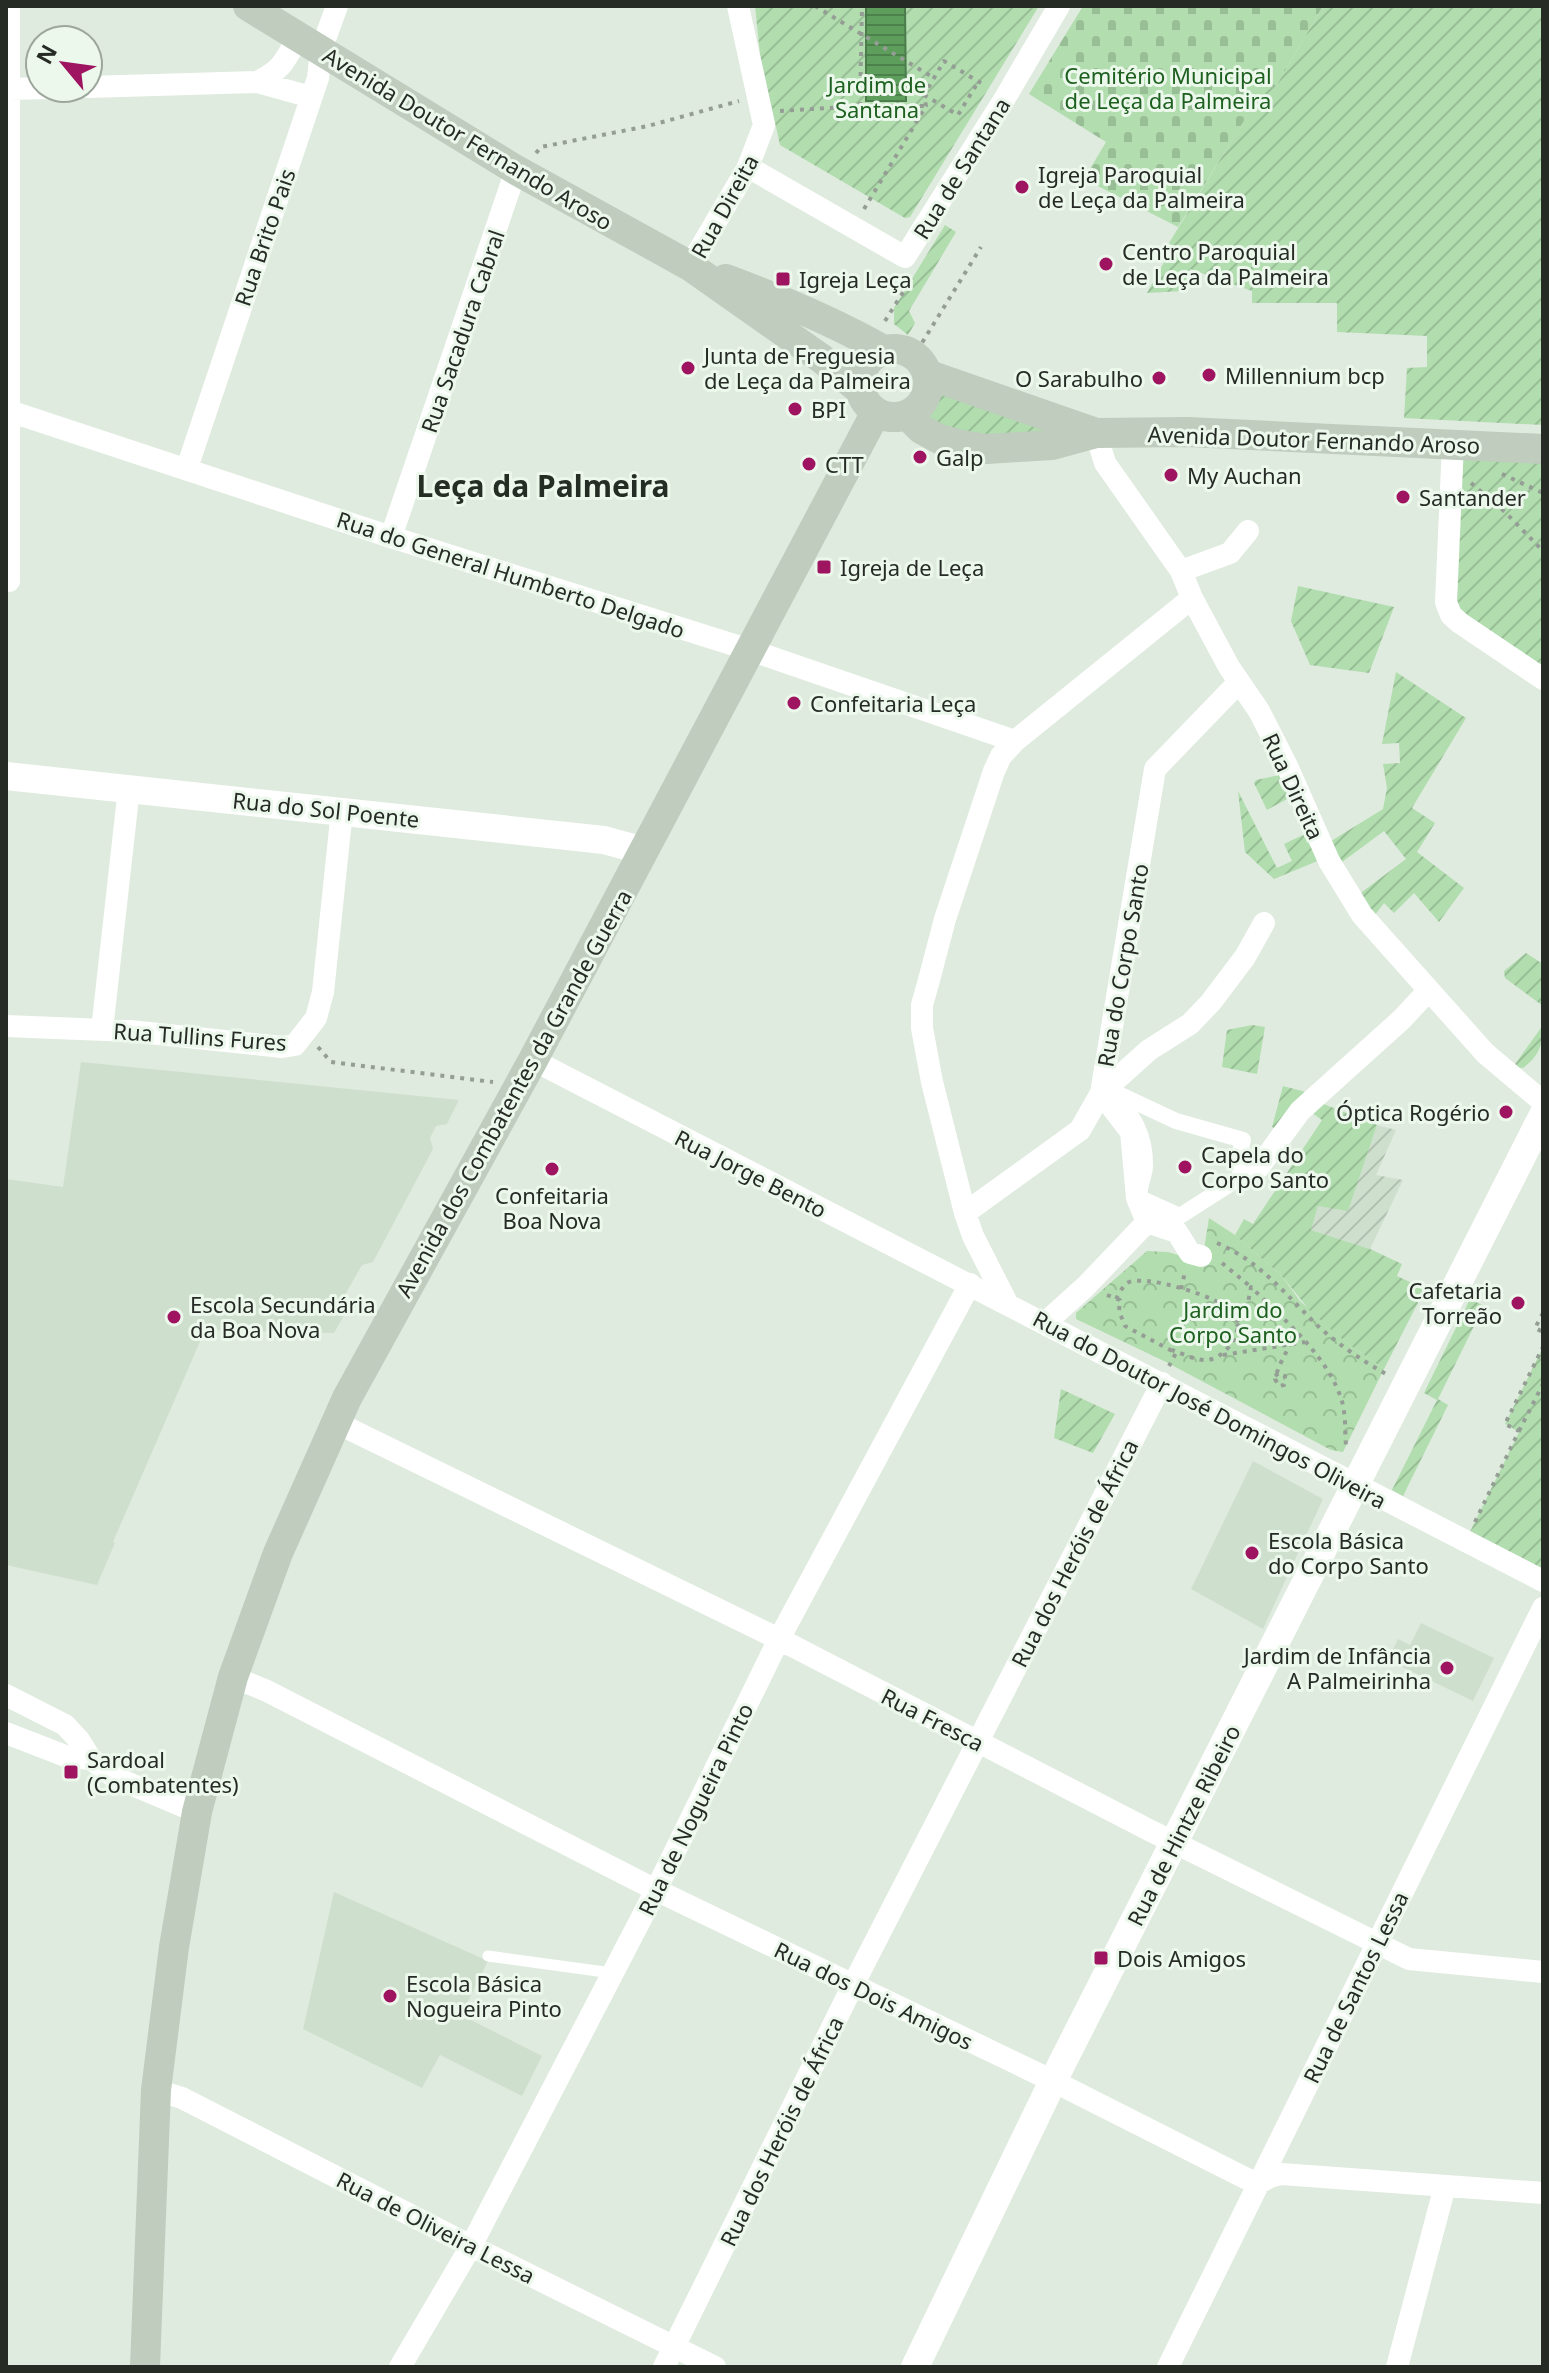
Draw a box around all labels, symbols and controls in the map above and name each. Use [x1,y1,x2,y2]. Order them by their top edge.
north arrow [24,24,104,104]
text: N [28,39,63,69]
street label: Avenida Doutor Fernando Aroso [318,40,618,236]
park label: Cemitério Municipal de Leça da Palmeira [1064,60,1272,115]
park label: Jardim de Santana [826,69,926,124]
street label: Rua de Santana [906,92,1016,244]
street label: Rua Direita [683,149,765,263]
place label: Igreja Paroquial de Leça da Palmeira [1038,159,1245,214]
street label: Rua Brito Pais [226,164,302,310]
marker: Igreja Paroquial de Leça da Palmeira [1013,178,1031,196]
street label: Rua Sacadura Cabral [413,225,511,437]
place label: Centro Paroquial de Leça da Palmeira [1122,236,1329,291]
marker: Centro Paroquial de Leça da Palmeira [1097,255,1115,273]
place label: Igreja Leça [799,264,912,294]
marker: Igreja Leça [774,270,792,288]
place label: Junta de Freguesia de Leça da Palmeira [702,340,911,395]
marker: Junta de Freguesia de Leça da Palmeira [679,359,697,377]
place label: Millennium bcp [1225,360,1385,390]
place label: O Sarabulho [1015,363,1143,393]
marker: Millennium bcp [1200,366,1218,384]
marker: O Sarabulho [1150,369,1168,387]
place label: BPI [811,394,846,424]
marker: BPI [786,400,804,418]
street label: Avenida Doutor Fernando Aroso [1147,418,1481,460]
place label: Galp [936,442,984,472]
marker: Galp [911,448,929,466]
place label: CTT [825,449,864,479]
marker: CTT [800,455,818,473]
place label: My Auchan [1187,460,1302,490]
district label: Leça da Palmeira [416,465,670,506]
marker: My Auchan [1162,466,1180,484]
place label: Santander [1419,482,1526,512]
marker: Santander [1394,488,1412,506]
street label: Rua do General Humberto Delgado [333,503,689,645]
place label: Igreja de Leça [840,552,984,582]
marker: Igreja de Leça [815,558,833,576]
place label: Confeitaria Leça [810,688,976,718]
marker: Confeitaria Leça [785,694,803,712]
street label: Rua Direita [1256,728,1332,844]
street label: Rua do Sol Poente [231,784,421,834]
street label: Rua do Corpo Santo [1089,861,1155,1069]
street label: Avenida dos Combatentes da Grande Guerra [388,884,638,1302]
street label: Rua Tullins Fures [112,1015,288,1057]
place label: Óptica Rogério [1336,1097,1490,1127]
marker: Óptica Rogério [1497,1103,1515,1121]
street label: Rua Jorge Bento [670,1122,832,1224]
place label: Capela do Corpo Santo [1201,1139,1329,1194]
marker: Capela do Corpo Santo [1176,1158,1194,1176]
marker: Confeitaria Boa Nova [543,1160,561,1178]
place label: Confeitaria Boa Nova [495,1180,609,1235]
place label: Cafetaria Torreão [1408,1275,1502,1330]
place label: Escola Secundária da Boa Nova [190,1289,376,1344]
park label: Jardim do Corpo Santo [1169,1294,1297,1349]
marker: Cafetaria Torreão [1509,1294,1527,1312]
street label: Rua do Doutor José Domingos Oliveira [1028,1303,1392,1515]
marker: Escola Secundária da Boa Nova [165,1308,183,1326]
street label: Rua dos Heróis de África [1003,1434,1145,1672]
place label: Escola Básica do Corpo Santo [1268,1525,1429,1580]
marker: Escola Básica do Corpo Santo [1243,1544,1261,1562]
place label: Jardim de Infância A Palmeirinha [1242,1640,1431,1695]
marker: Jardim de Infância A Palmeirinha [1438,1659,1456,1677]
street label: Rua Fresca [877,1680,989,1758]
street label: Rua de Nogueira Pinto [630,1698,760,1920]
street label: Rua de Hintze Ribeiro [1119,1719,1247,1931]
place label: Sardoal (Combatentes) [87,1744,239,1799]
marker: Sardoal (Combatentes) [62,1763,80,1781]
street label: Rua de Santos Lessa [1296,1886,1414,2088]
street label: Rua dos Dois Amigos [770,1934,978,2056]
place label: Dois Amigos [1117,1943,1246,1973]
marker: Dois Amigos [1092,1949,1110,1967]
place label: Escola Básica Nogueira Pinto [406,1968,562,2023]
marker: Escola Básica Nogueira Pinto [381,1987,399,2005]
street label: Rua dos Heróis de África [712,2011,850,2251]
street label: Rua de Oliveira Lessa [332,2164,540,2290]

